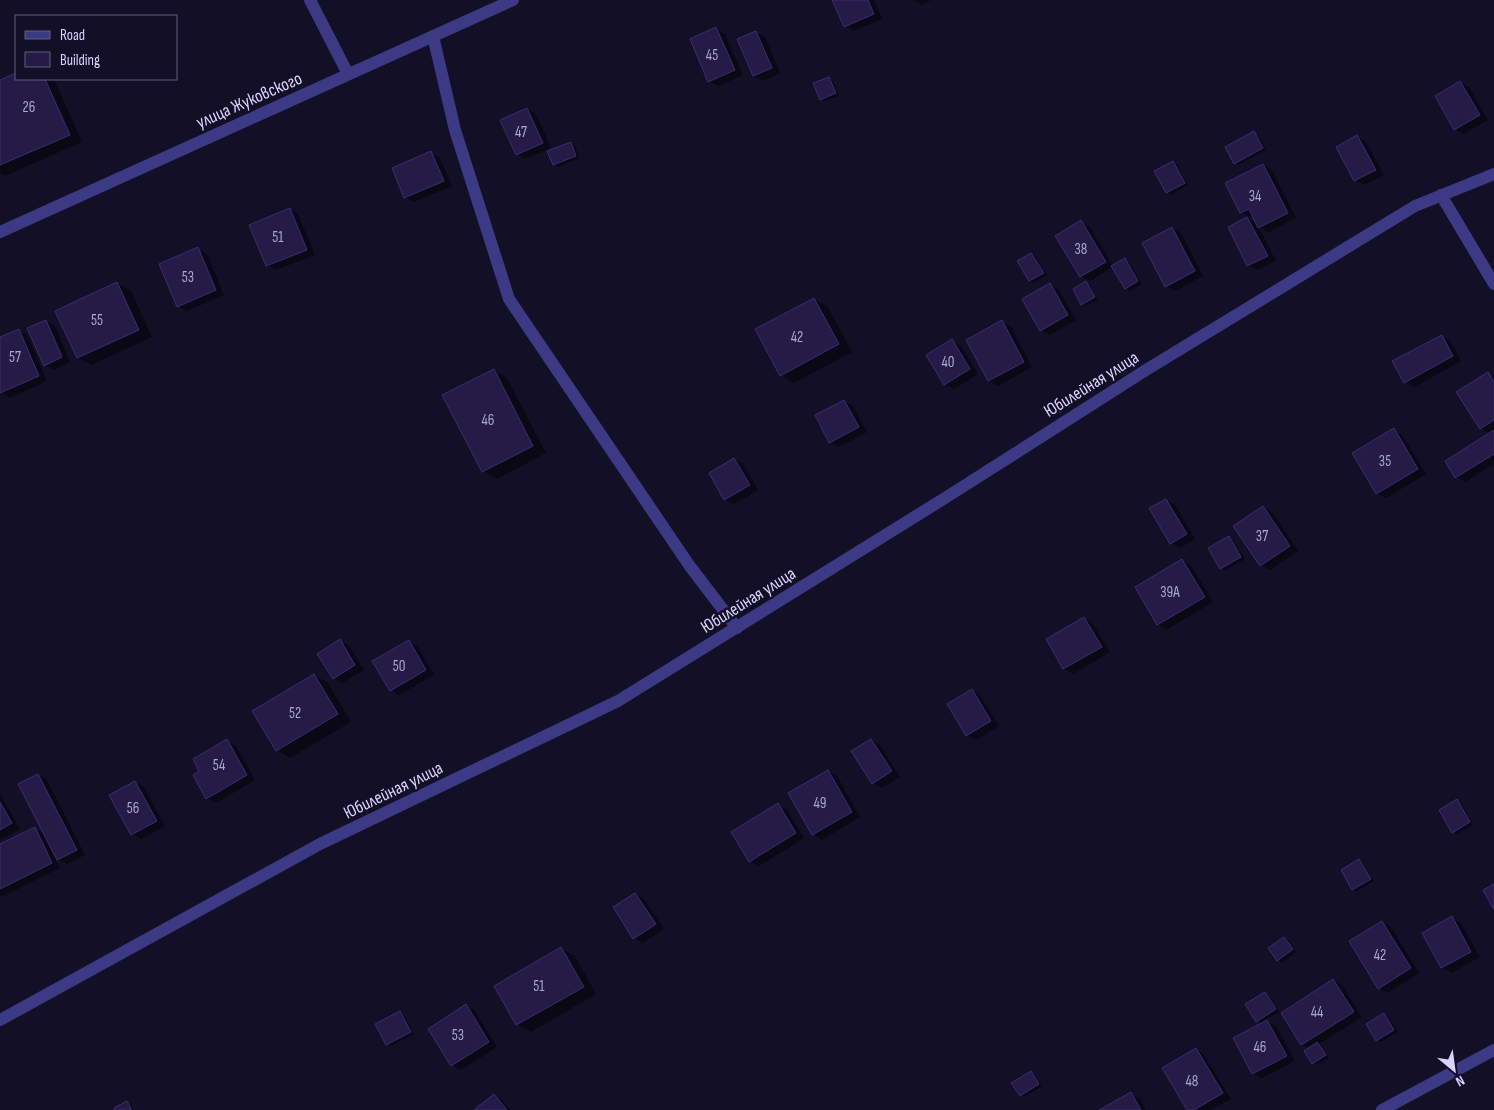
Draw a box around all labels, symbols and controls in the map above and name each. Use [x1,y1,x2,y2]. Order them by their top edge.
legend [15,15,178,80]
text: Road [60,26,85,45]
house number: 45 [706,46,718,65]
text: Building [60,51,100,70]
street label: улица Жуковского [193,68,305,133]
house number: 26 [23,98,35,117]
house number: 47 [515,123,527,142]
house number: 34 [1249,187,1261,206]
house number: 51 [272,228,284,247]
house number: 38 [1075,240,1087,259]
house number: 53 [182,268,194,287]
house number: 55 [91,311,103,330]
house number: 42 [791,328,803,347]
street label: Юбилейная улица [1040,347,1143,422]
house number: 57 [9,348,21,367]
house number: 40 [942,353,954,372]
house number: 46 [482,411,494,430]
house number: 35 [1379,452,1391,471]
house number: 37 [1256,527,1268,546]
street label: Юбилейная улица [697,563,800,638]
house number: 39А [1160,583,1180,602]
house number: 50 [393,657,405,676]
house number: 52 [289,704,301,723]
house number: 54 [213,756,225,775]
street label: Юбилейная улица [340,757,446,823]
house number: 49 [814,794,826,813]
house number: 56 [127,799,139,818]
house number: 42 [1374,946,1386,965]
house number: 51 [533,977,545,996]
house number: 44 [1311,1003,1323,1022]
house number: 53 [452,1026,464,1045]
house number: 46 [1254,1038,1266,1057]
north arrow [1429,1045,1479,1095]
house number: 48 [1186,1072,1198,1091]
text: N [1453,1072,1467,1090]

